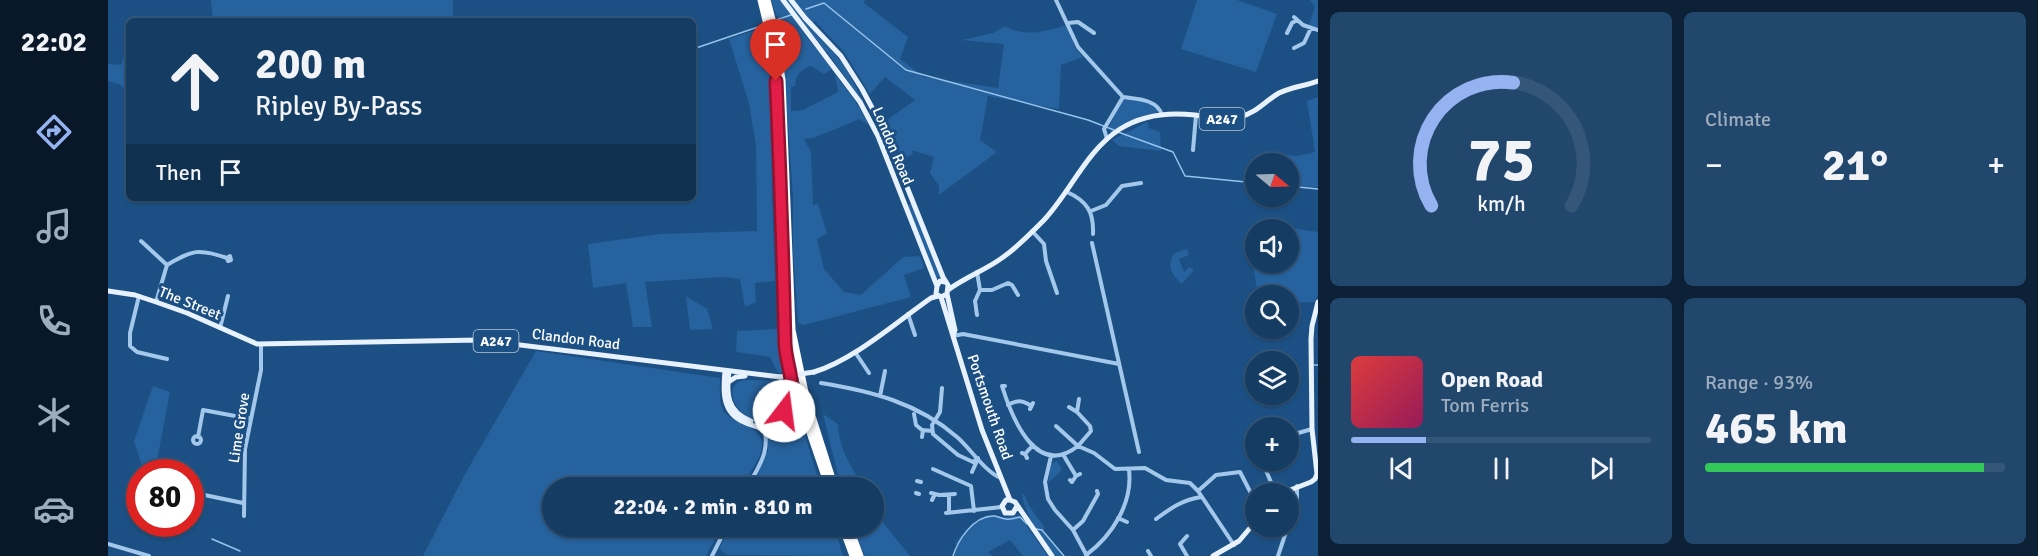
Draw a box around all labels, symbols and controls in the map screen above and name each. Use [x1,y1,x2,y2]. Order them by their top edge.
pin [750,19,801,81]
text: 22:02 [21,26,87,59]
icon: arrive [759,28,792,61]
text: 200 m [255,39,366,90]
icon: ahead [156,42,234,120]
text: Ripley By-Pass [255,90,422,123]
street label: London Road [869,104,917,188]
text: Climate [1705,107,1771,132]
road number: A247 [1200,108,1244,130]
icon: directions [33,111,75,153]
text: 75 [1467,121,1535,198]
text: 21° [1822,138,1888,193]
text: − [1705,145,1723,186]
text: + [1987,145,2005,186]
north arrow [1245,153,1299,207]
map controls [1245,153,1299,537]
icon: arrive [214,156,247,189]
text: Then [156,159,202,186]
text: km/h [1477,191,1525,217]
icon: music [33,205,75,247]
button: sound [1245,219,1299,273]
street label: The Street [156,282,224,324]
button: search [1245,285,1299,339]
icon: phone [33,300,75,342]
street label: Clandon Road [531,325,621,353]
road number: A247 [474,330,518,352]
button: layers [1245,351,1299,405]
street label: Portsmouth Road [964,352,1016,462]
text: Open Road [1441,366,1543,393]
text: Range · 93% [1705,370,1813,395]
position arrow [752,379,816,443]
street label: Lime Grove [225,392,253,464]
text: Tom Ferris [1441,393,1529,418]
icon: climate [33,394,75,436]
text: 465 km [1705,401,1848,456]
button: + [1245,417,1299,471]
icon: previous [1385,452,1418,485]
icon: pause [1485,452,1518,485]
icon: next [1585,452,1618,485]
speed limit sign: 80 [126,459,204,537]
button: − [1245,483,1299,537]
icon: car [33,488,75,530]
text: 22:04 · 2 min · 810 m [613,493,813,520]

